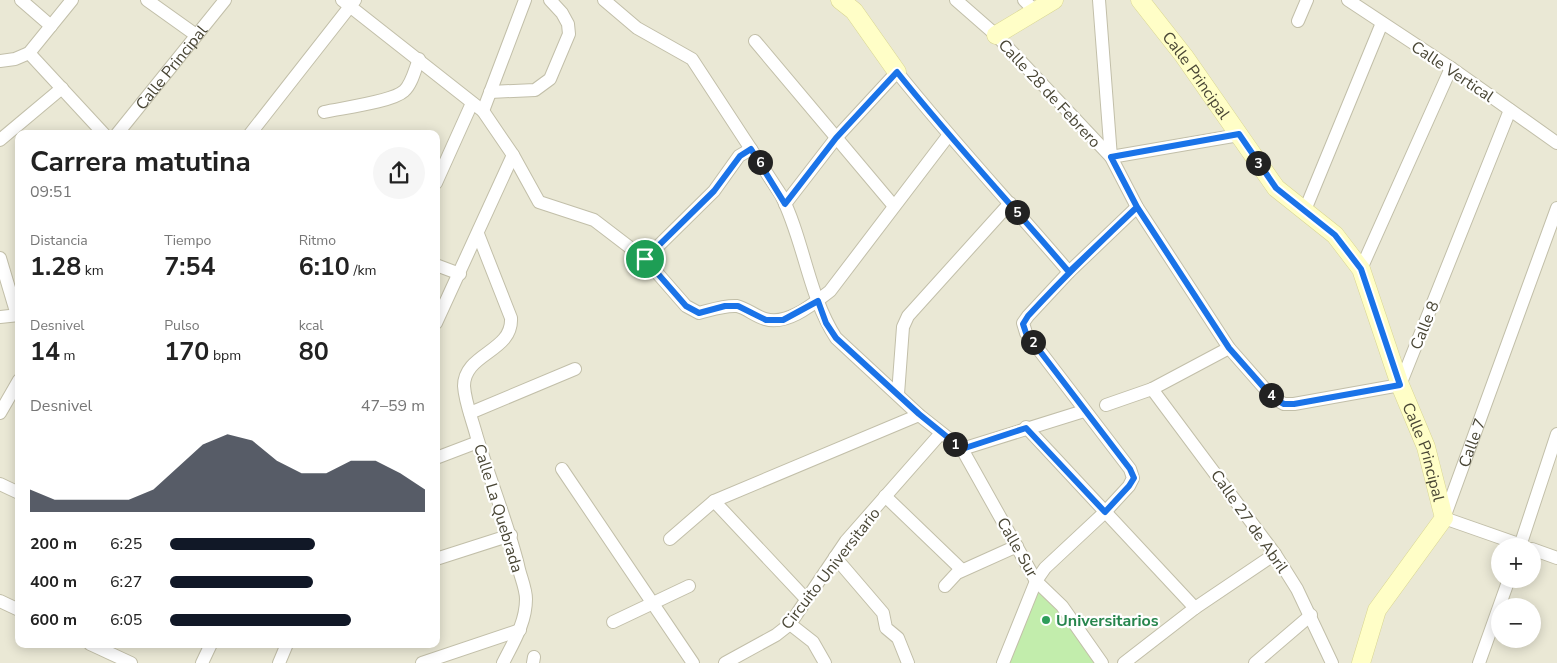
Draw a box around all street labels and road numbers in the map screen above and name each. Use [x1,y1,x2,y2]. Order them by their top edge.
street label: Calle Principal [131,20,213,115]
street label: Calle Principal [1157,27,1235,124]
street label: Calle 28 de Febrero [993,35,1106,153]
street label: Calle Vertical [1407,36,1498,108]
street label: Calle 8 [1405,298,1445,353]
street label: Calle Principal [1397,399,1449,504]
street label: Calle 7 [1453,415,1491,471]
street label: Calle La Quebrada [468,441,528,575]
street label: Calle 27 de Abril [1205,466,1293,578]
street label: Circuito Universitario [776,503,885,634]
street label: Calle Sur [991,514,1043,582]

